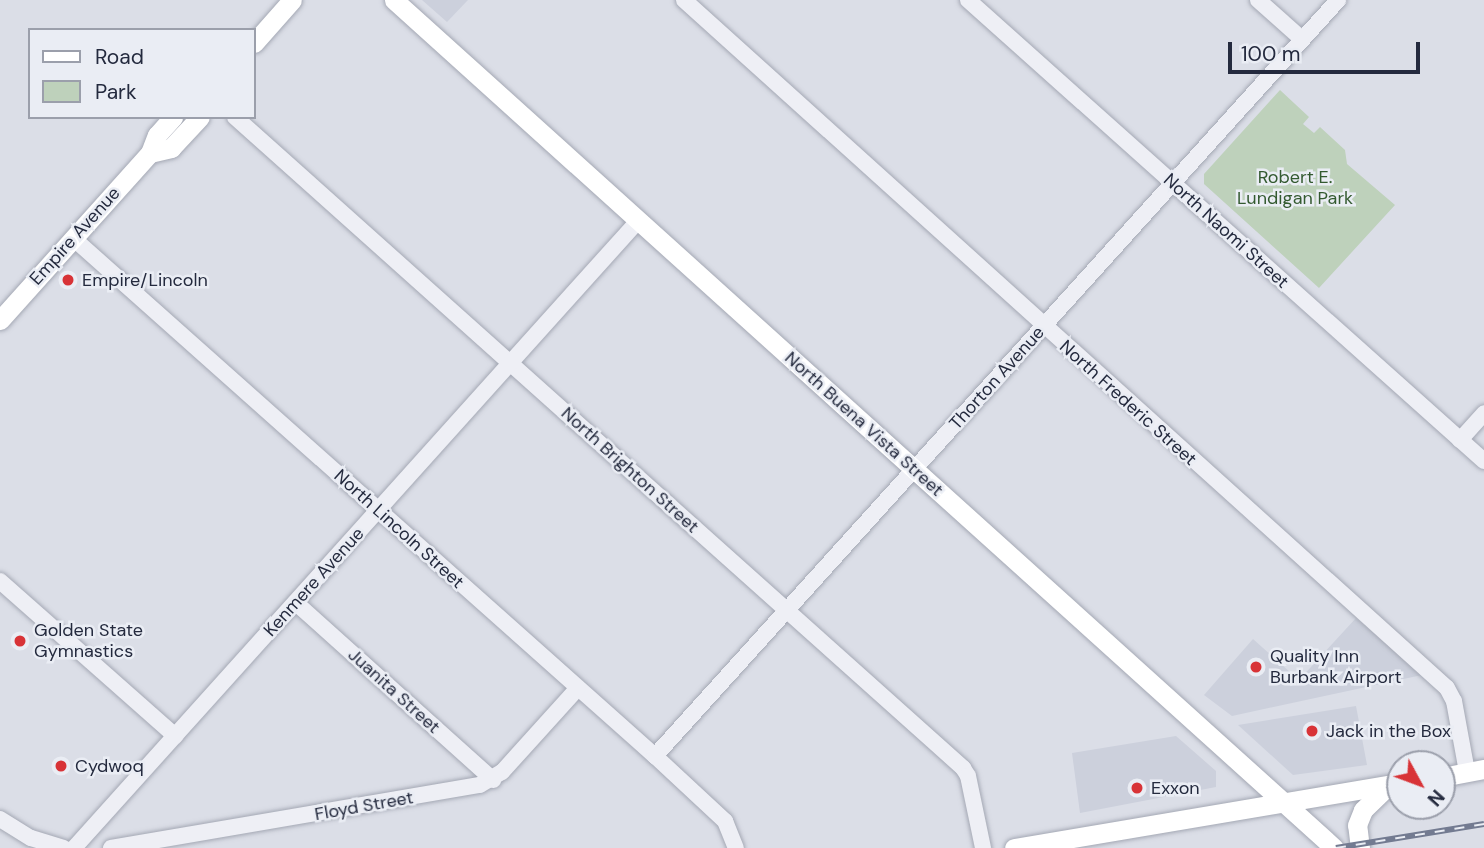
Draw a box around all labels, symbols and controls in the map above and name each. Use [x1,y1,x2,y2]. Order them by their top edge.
legend [28,28,256,119]
scale bar [1232,28,1424,72]
text: 100 m [1241,40,1301,68]
text: Road [95,43,144,71]
text: Park [95,78,136,106]
park label: Robert E. Lundigan Park [1237,167,1353,210]
street label: North Naomi Street [1159,169,1293,293]
street label: Empire Avenue [25,183,125,289]
place label: Empire/Lincoln [82,269,208,291]
marker: Empire/Lincoln [60,272,76,288]
street label: Thorton Avenue [945,322,1049,434]
street label: North Frederic Street [1055,336,1201,470]
street label: North Buena Vista Street [780,347,948,501]
street label: North Brighton Street [557,402,703,538]
street label: North Lincoln Street [330,465,468,593]
street label: Kenmere Avenue [259,523,369,641]
place label: Golden State Gymnastics [34,620,143,662]
marker: Golden State Gymnastics [12,633,28,649]
street label: Juanita Street [344,644,444,738]
place label: Quality Inn Burbank Airport [1270,646,1402,688]
marker: Quality Inn Burbank Airport [1248,659,1264,675]
place label: Jack in the Box [1326,720,1451,742]
marker: Jack in the Box [1304,723,1320,739]
north arrow [1386,750,1456,820]
place label: Cydwoq [75,755,144,777]
marker: Cydwoq [53,758,69,774]
place label: Exxon [1151,777,1200,799]
marker: Exxon [1129,780,1145,796]
text: N [1422,784,1450,811]
street label: Floyd Street [313,787,415,825]

